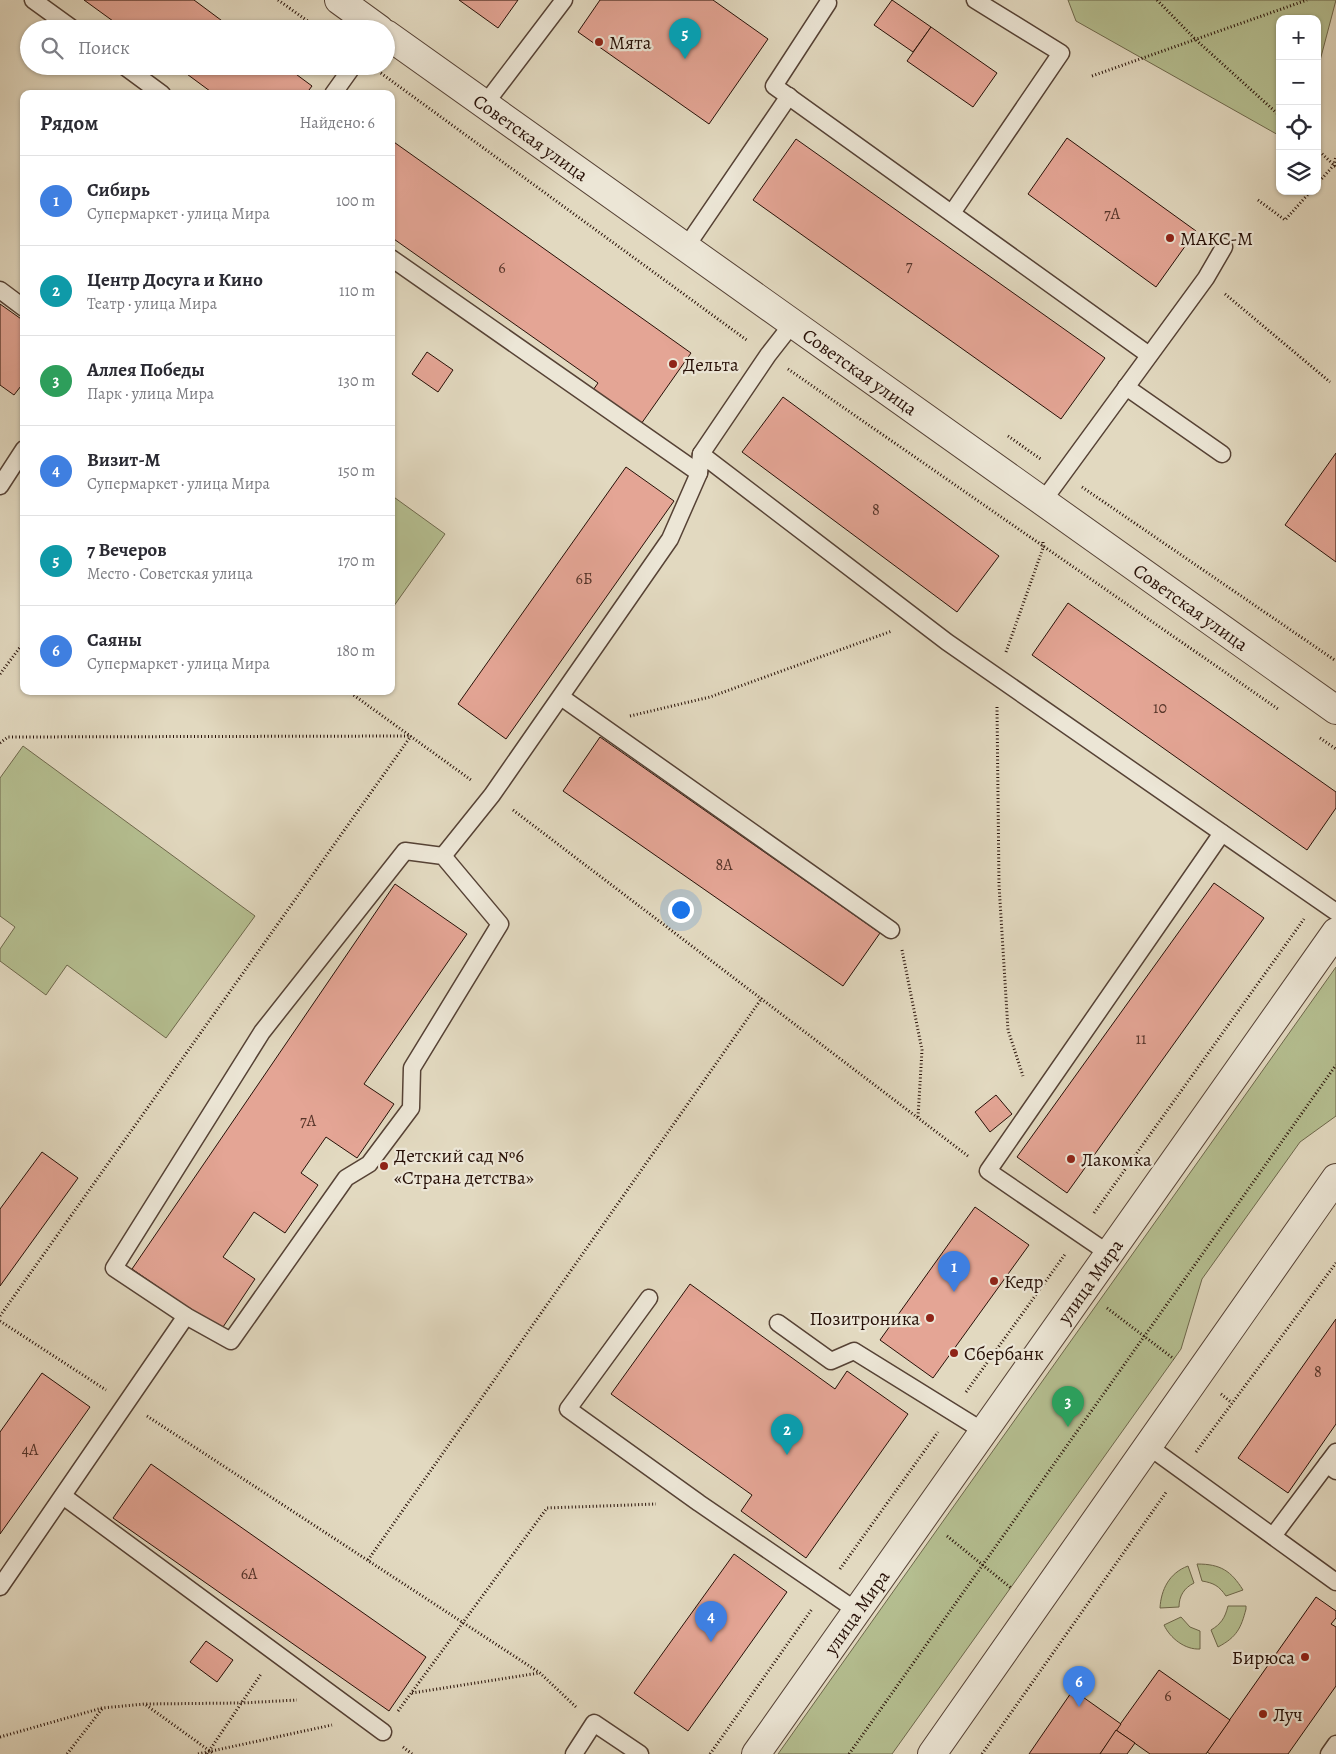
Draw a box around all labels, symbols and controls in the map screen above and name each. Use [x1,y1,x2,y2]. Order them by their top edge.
map controls [1276,15,1321,195]
button: + [1276,15,1321,60]
pin: 5 [669,18,701,59]
search box [20,20,395,75]
place label: Мята [609,30,652,56]
icon: search [38,34,66,62]
text: Поиск [78,35,130,61]
marker: Мята [593,36,605,48]
button: − [1276,60,1321,105]
street label: Советская улица [468,88,593,188]
button: locate [1276,105,1321,150]
text: Рядом [40,109,98,137]
text: Найдено: 6 [300,112,375,134]
button: layers [1276,150,1321,195]
text: Сибирь [87,177,150,203]
text: 1 [53,190,59,212]
text: 100 m [336,190,375,212]
text: Супермаркет · улица Мира [87,203,270,225]
house number: 7А [1104,203,1121,225]
place label: МАКС-М [1180,226,1253,252]
marker: МАКС-М [1164,232,1176,244]
house number: 7 [906,255,913,277]
house number: 6 [498,257,506,279]
text: Центр Досуга и Кино [87,267,263,293]
text: 2 [52,280,60,302]
text: 110 m [339,280,375,302]
text: Театр · улица Мира [87,293,217,315]
street label: Советская улица [797,322,922,422]
place label: Дельта [683,352,739,378]
text: Аллея Победы [87,357,205,383]
marker: Дельта [667,358,679,370]
text: 3 [53,370,59,392]
text: 130 m [338,370,375,392]
text: Парк · улица Мира [87,383,214,405]
text: Визит-М [87,447,160,473]
text: 4 [52,460,60,482]
text: 150 m [338,460,375,482]
text: Супермаркет · улица Мира [87,473,270,495]
house number: 8 [872,499,880,521]
text: 7 Вечеров [87,537,167,563]
text: 5 [53,550,59,572]
text: 170 m [338,550,375,572]
street label: Советская улица [1128,558,1253,658]
text: Место · Советская улица [87,563,253,585]
house number: 6Б [576,568,592,590]
text: Саяны [87,627,142,653]
text: 6 [52,640,60,662]
text: 180 m [337,640,375,662]
text: Супермаркет · улица Мира [87,653,270,675]
house number: 10 [1153,697,1167,719]
house number: 8А [715,854,733,876]
your location [668,897,694,923]
house number: 11 [1136,1028,1147,1050]
house number: 7А [300,1110,317,1132]
place label: Детский сад №6 «Страна детства» [394,1143,534,1191]
place label: Лакомка [1081,1147,1152,1173]
marker: Лакомка [1065,1153,1077,1165]
marker: Детский сад №6 «Страна детства» [378,1160,390,1172]
street label: улица Мира [1051,1234,1130,1330]
pin: 1 [938,1251,970,1292]
place label: Кедр [1004,1269,1044,1295]
marker: Кедр [988,1275,1000,1287]
place label: Позитроника [810,1306,920,1332]
marker: Позитроника [924,1312,936,1324]
place label: Сбербанк [964,1341,1044,1367]
marker: Сбербанк [948,1347,960,1359]
house number: 8 [1314,1361,1322,1383]
pin: 3 [1052,1386,1084,1427]
pin: 2 [771,1414,803,1455]
house number: 4А [22,1439,39,1461]
house number: 6А [241,1563,258,1585]
street label: улица Мира [818,1565,896,1661]
pin: 4 [695,1601,727,1642]
place label: Бирюса [1232,1645,1295,1671]
marker: Бирюса [1299,1651,1311,1663]
pin: 6 [1063,1666,1095,1707]
house number: 6 [1164,1685,1172,1707]
place label: Луч [1273,1702,1303,1728]
marker: Луч [1257,1708,1269,1720]

